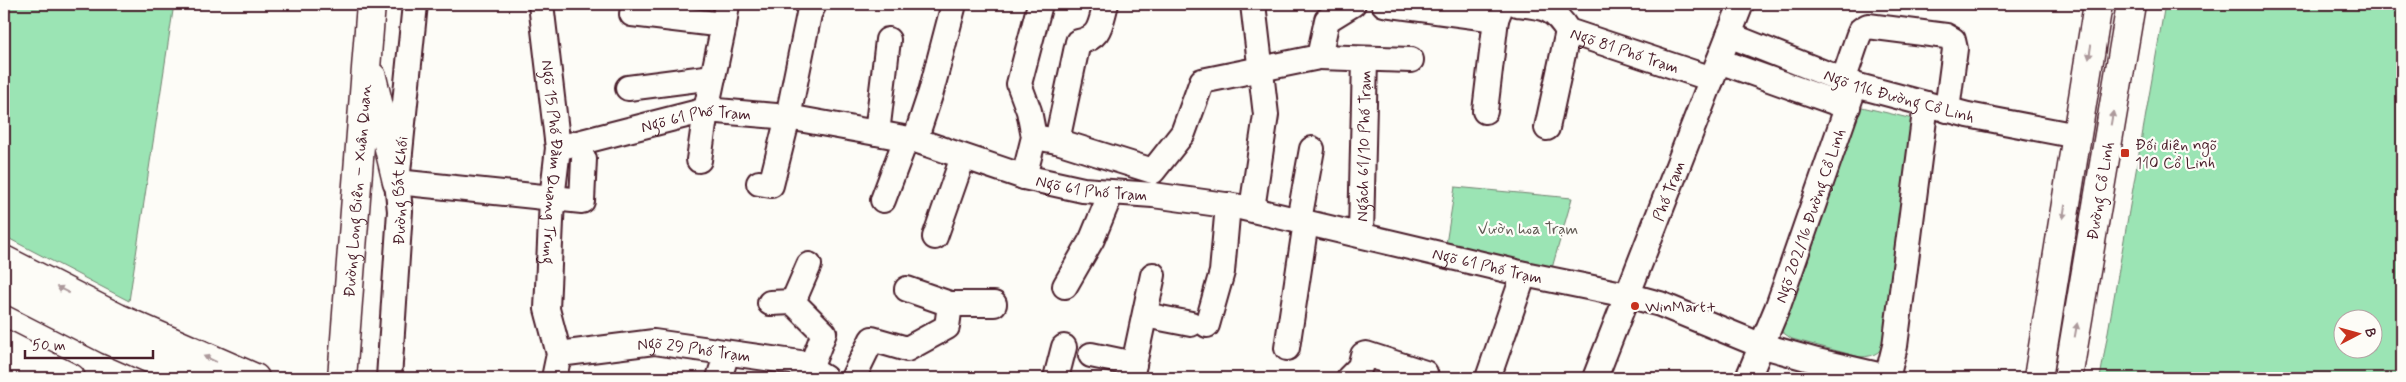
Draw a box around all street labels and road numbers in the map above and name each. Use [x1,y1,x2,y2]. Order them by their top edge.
street label: Ngõ 81 Phố Trạm [1567,24,1681,79]
street label: Ngõ 15 Phố Đàm Quang Trung [536,59,567,265]
street label: Ngõ 116 Đường Cổ Linh [1820,65,1976,128]
street label: Ngách 61/10 Phố Trạm [1352,70,1377,222]
street label: Đường Long Biên – Xuân Quan [339,83,377,298]
street label: Ngõ 61 Phố Trạm [639,101,752,138]
street label: Ngõ 202/16 Đường Cổ Linh [1771,126,1851,306]
street label: Đường Bát Khối [388,135,414,246]
street label: Đường Cổ Linh [2082,140,2120,242]
street label: Phố Trạm [1648,158,1691,224]
street label: Ngõ 61 Phố Trạm [1034,171,1148,207]
street label: Ngõ 61 Phố Trạm [1430,244,1544,290]
street label: Ngõ 29 Phố Trạm [636,333,752,368]

